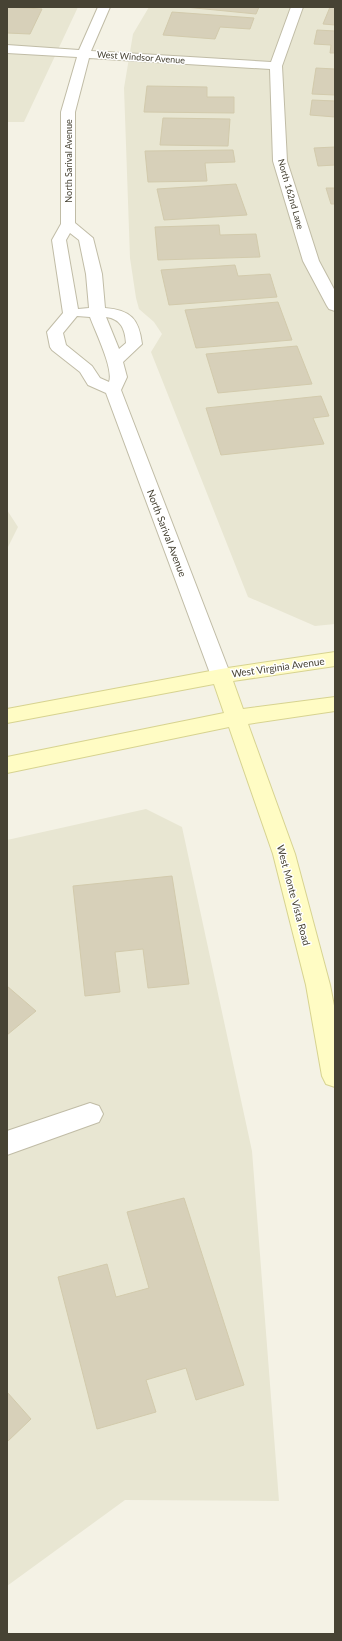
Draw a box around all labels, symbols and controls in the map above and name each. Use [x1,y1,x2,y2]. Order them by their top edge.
street label: West Windsor Avenue [97,48,186,66]
street label: North Sarival Avenue [63,119,74,203]
street label: North 162nd Lane [276,158,306,231]
street label: North Sarival Avenue [145,488,189,578]
street label: West Virginia Avenue [231,655,325,679]
street label: West Monte Vista Road [275,843,313,947]

